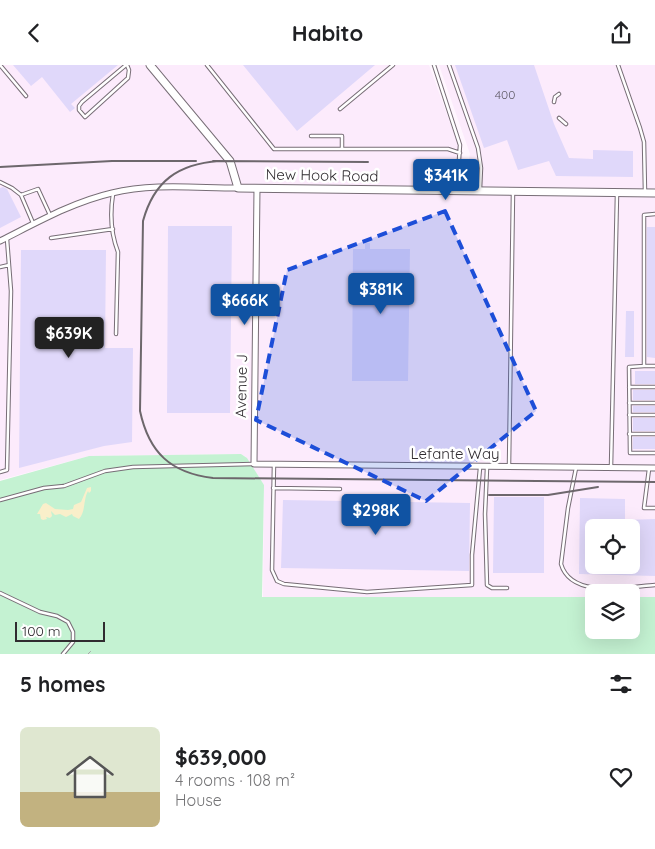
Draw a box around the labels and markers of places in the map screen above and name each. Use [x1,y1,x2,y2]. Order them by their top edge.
pin: $341K [411,159,481,201]
pin: $381K [346,273,416,315]
pin: $666K [210,283,280,326]
pin: $639K [34,317,104,359]
pin: $298K [341,493,411,536]

